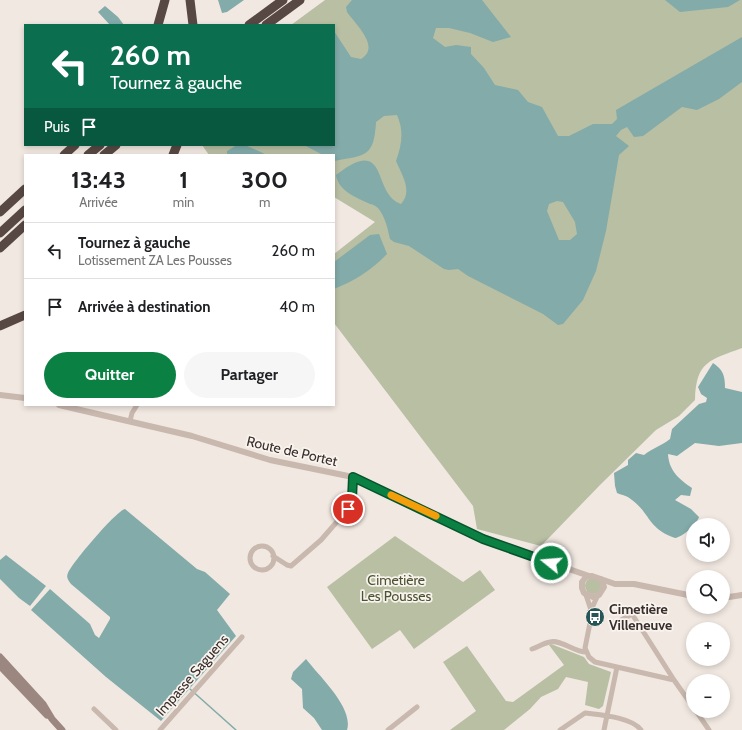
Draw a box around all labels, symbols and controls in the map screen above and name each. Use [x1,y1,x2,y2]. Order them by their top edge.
text: 260 m [110,38,191,72]
icon: left [44,40,96,92]
text: Tournez à gauche [110,72,242,94]
icon: arrive [78,116,100,138]
text: Puis [44,118,70,136]
text: 13:43 [71,165,126,194]
text: 1 [179,165,188,194]
text: 300 [241,165,288,194]
text: Arrivée [79,194,118,210]
text: min [173,194,194,210]
text: m [259,194,270,210]
text: Tournez à gauche [78,234,190,252]
icon: left [44,240,66,262]
text: 260 m [272,242,315,260]
text: Lotissement ZA Les Pousses [78,252,232,268]
icon: arrive [44,296,66,318]
text: Arrivée à destination [78,298,210,316]
text: 40 m [279,298,315,316]
button: Quitter [44,352,176,398]
button: Partager [184,352,315,398]
street label: Route de Portet [245,432,339,470]
pin [331,492,365,526]
icon: arrive [337,498,359,520]
map controls [686,518,730,718]
button: sound [686,518,730,562]
position arrow [530,542,572,584]
button: search [686,570,730,614]
park label: Cimetière Les Pousses [361,571,431,605]
place label: Cimetière Villeneuve [609,600,672,634]
bus stop icon: Cimetière Villeneuve [584,606,606,628]
button: + [686,622,730,666]
street label: Impasse Saguens [152,630,232,719]
button: − [686,674,730,718]

